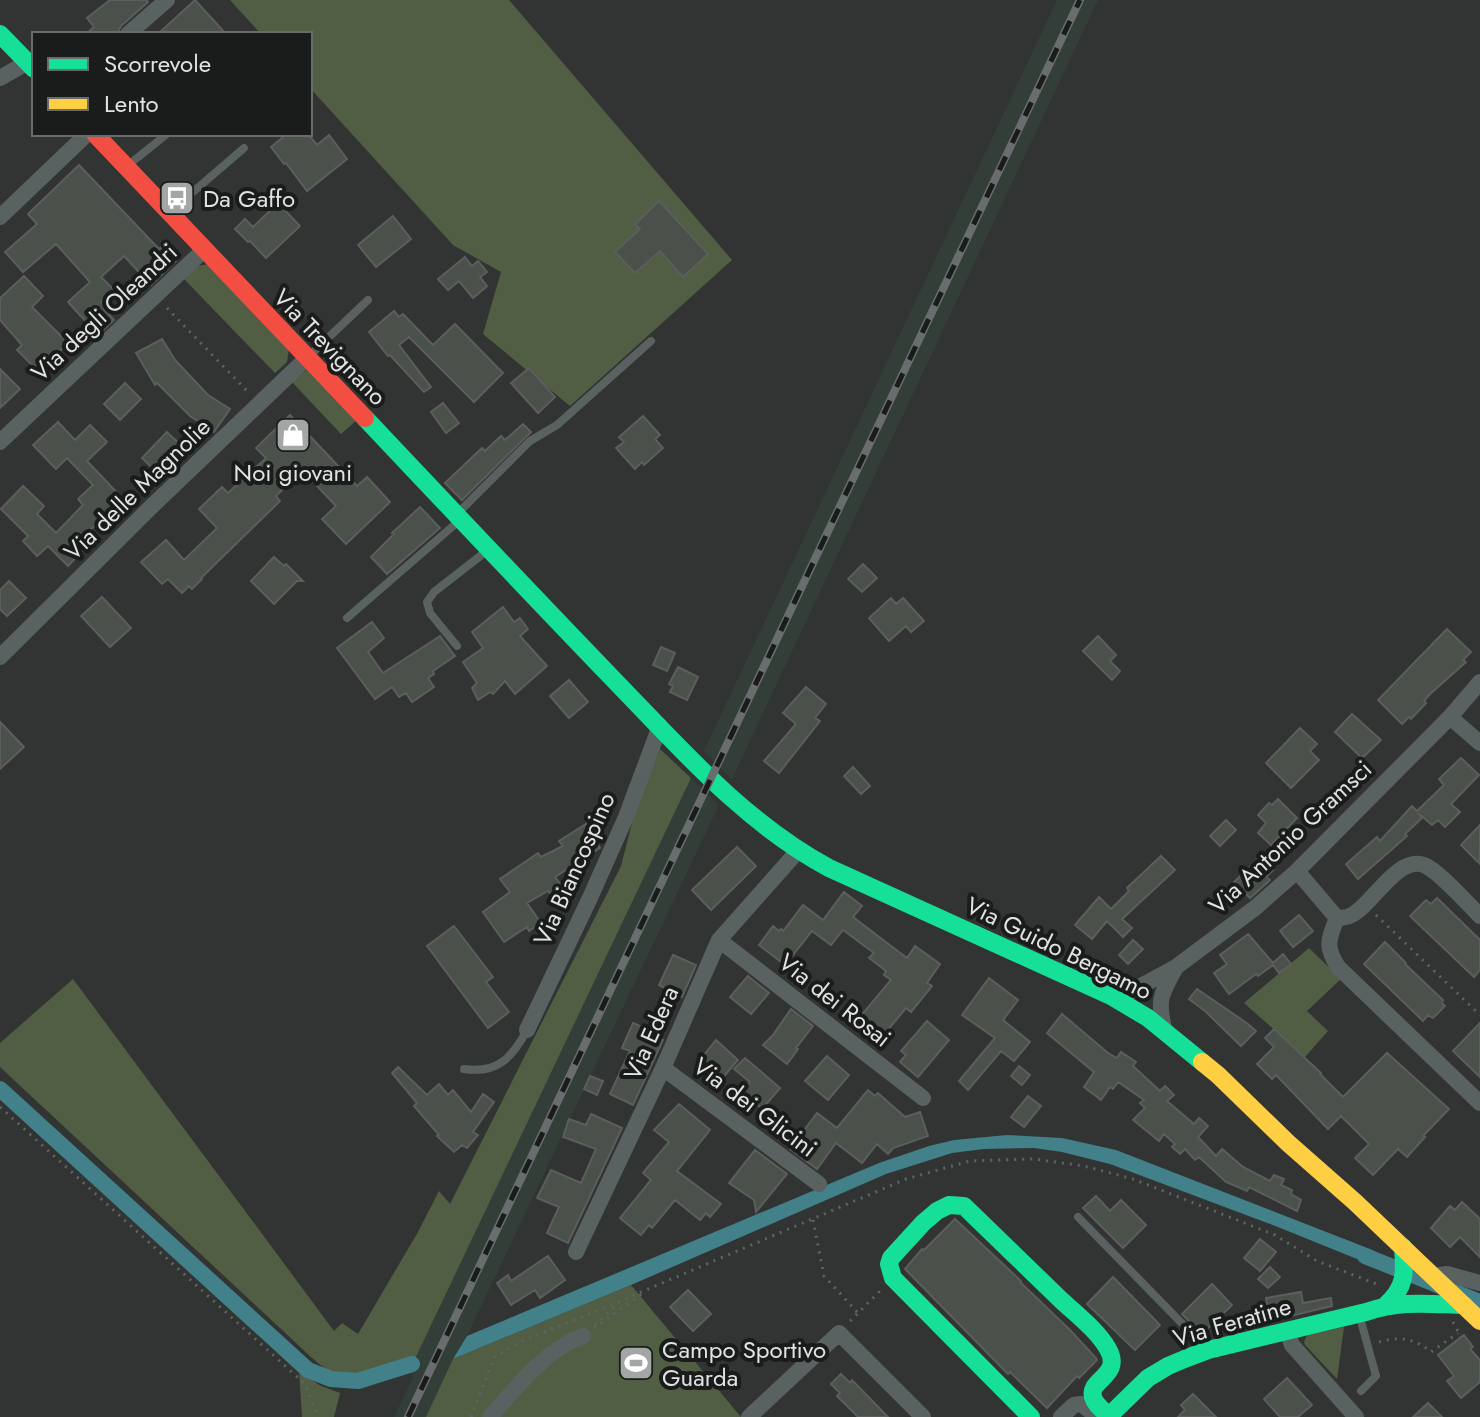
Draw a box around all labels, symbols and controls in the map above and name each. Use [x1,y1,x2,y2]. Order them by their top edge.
legend [32,32,312,136]
text: Scorrevole [104,46,211,81]
text: Lento [104,86,159,121]
bus stop icon: Da Gaffo [158,179,196,217]
place label: Da Gaffo [203,181,295,216]
street label: Via degli Oleandri [23,235,185,389]
street label: Via Trevignano [265,281,395,413]
street label: Via delle Magnolie [56,410,218,568]
shop icon: Noi giovani [274,416,312,454]
place label: Noi giovani [234,455,352,490]
street label: Via Antonio Gramsci [1201,752,1379,922]
street label: Via Biancospino [525,787,623,951]
street label: Via Guido Bergamo [960,888,1158,1008]
street label: Via dei Rosai [771,945,899,1055]
street label: Via Edera [615,980,687,1086]
street label: Via dei Glicini [686,1049,824,1165]
street label: Via Feratine [1169,1288,1295,1356]
place label: Campo Sportivo Guarda [662,1332,826,1395]
sports icon: Campo Sportivo Guarda [617,1344,655,1382]

